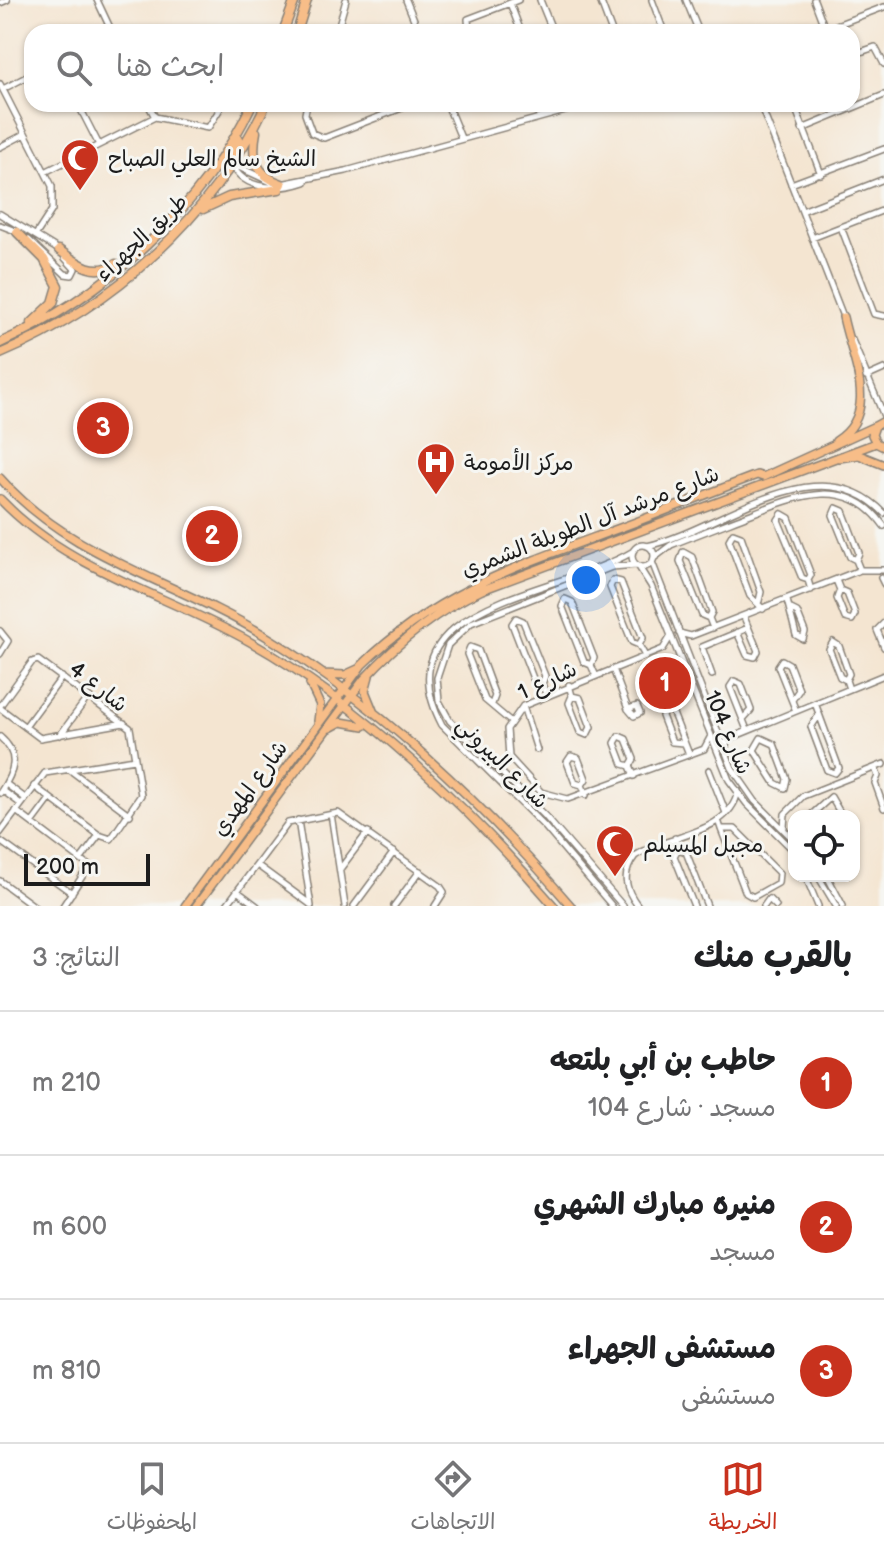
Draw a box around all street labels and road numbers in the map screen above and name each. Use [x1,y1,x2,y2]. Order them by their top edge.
street label: طريق الجهراء [90,189,194,288]
street label: شارع مرشد آل الطويلة الشمري [458,461,724,586]
street label: شارع 4 [63,656,133,719]
street label: شارع 1 [514,656,582,708]
street label: شارع 104 [697,687,757,779]
street label: شارع البيروني [447,711,554,818]
street label: شارع المهدي [206,736,296,843]

